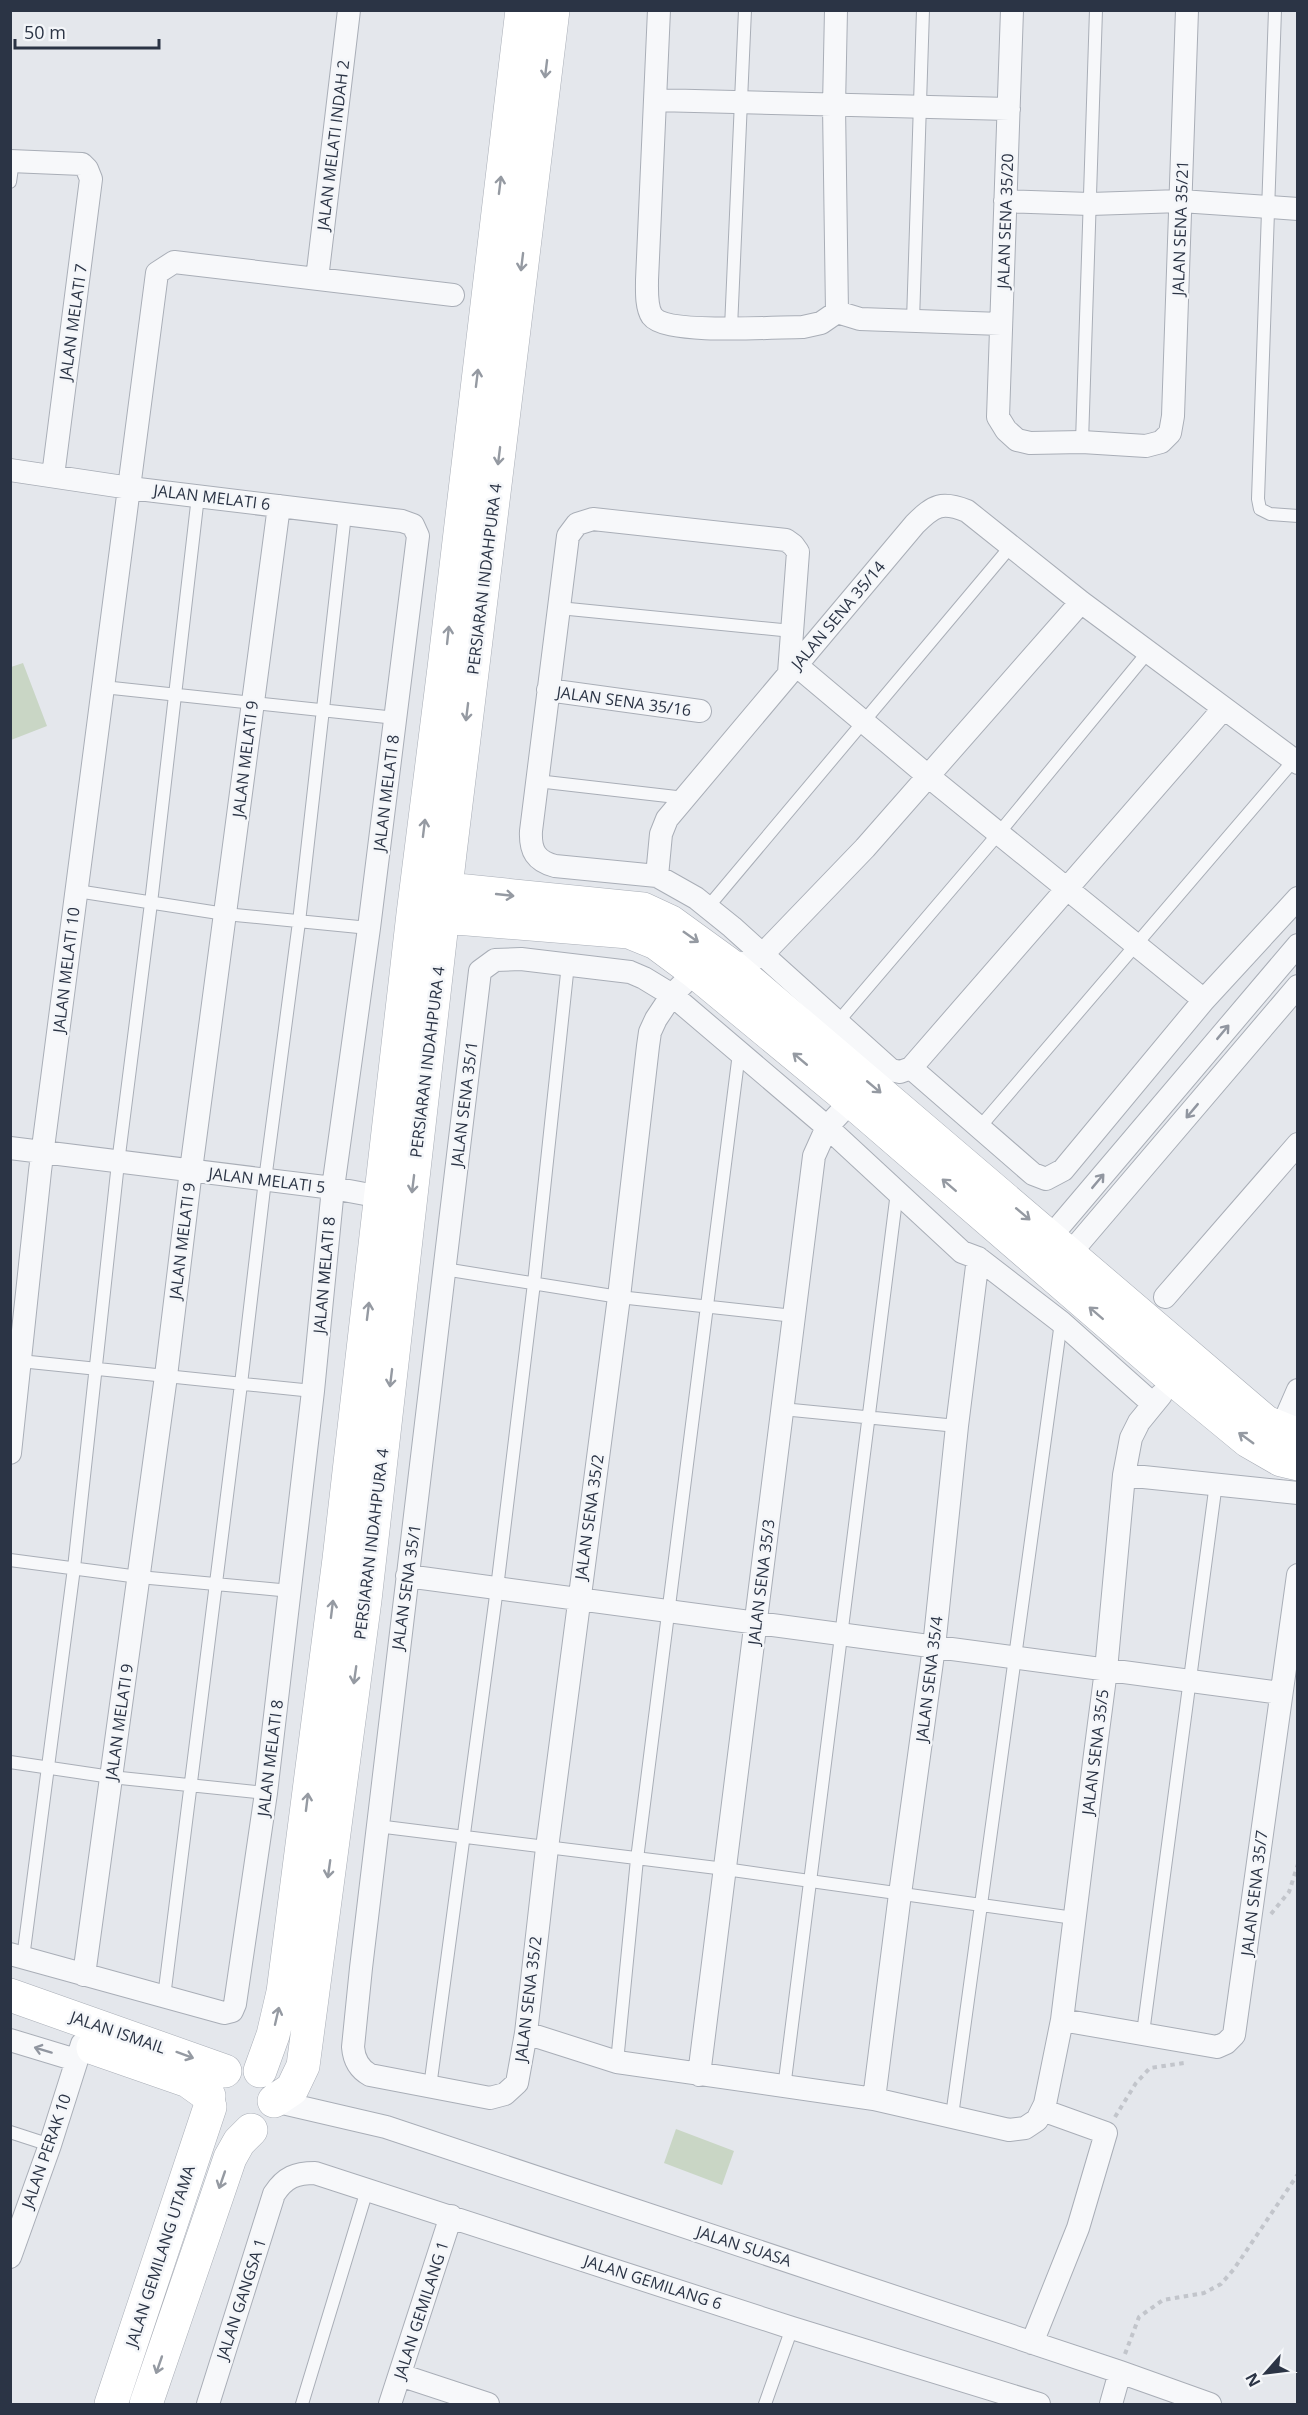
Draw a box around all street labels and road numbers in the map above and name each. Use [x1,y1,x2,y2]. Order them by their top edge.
street label: JALAN MELATI INDAH 2 [311,58,354,233]
street label: JALAN SENA 35/20 [992,153,1018,291]
street label: JALAN SENA 35/21 [1167,160,1193,298]
street label: JALAN MELATI 7 [54,262,92,384]
street label: JALAN MELATI 6 [150,479,272,515]
street label: PERSIARAN INDAHPURA 4 [461,482,507,676]
street label: JALAN SENA 35/14 [785,556,890,676]
street label: JALAN SENA 35/16 [553,680,693,721]
street label: JALAN MELATI 9 [227,699,263,821]
street label: JALAN MELATI 8 [368,733,404,855]
street label: JALAN MELATI 10 [47,906,85,1036]
street label: PERSIARAN INDAHPURA 4 [404,965,450,1159]
street label: JALAN SENA 35/1 [445,1040,483,1170]
street label: JALAN MELATI 5 [205,1162,327,1198]
street label: JALAN MELATI 9 [164,1181,200,1303]
street label: JALAN MELATI 8 [308,1216,340,1336]
street label: PERSIARAN INDAHPURA 4 [348,1447,394,1641]
street label: JALAN SENA 35/2 [569,1453,609,1583]
street label: JALAN SENA 35/3 [742,1518,780,1648]
street label: JALAN SENA 35/1 [386,1523,426,1653]
street label: JALAN SENA 35/4 [910,1615,948,1745]
street label: JALAN MELATI 9 [100,1662,138,1784]
street label: JALAN SENA 35/5 [1076,1688,1114,1818]
street label: JALAN MELATI 8 [252,1698,288,1820]
street label: JALAN SENA 35/7 [1235,1829,1273,1959]
street label: JALAN SENA 35/2 [509,1935,547,2065]
street label: JALAN ISMAIL [65,2005,169,2059]
street label: JALAN PERAK 10 [15,2091,76,2213]
street label: JALAN GEMILANG UTAMA [120,2161,200,2352]
street label: JALAN SUASA [692,2220,795,2272]
street label: JALAN GANGSA 1 [210,2235,271,2365]
street label: JALAN GEMILANG 1 [388,2238,454,2384]
street label: JALAN GEMILANG 6 [579,2249,725,2315]

